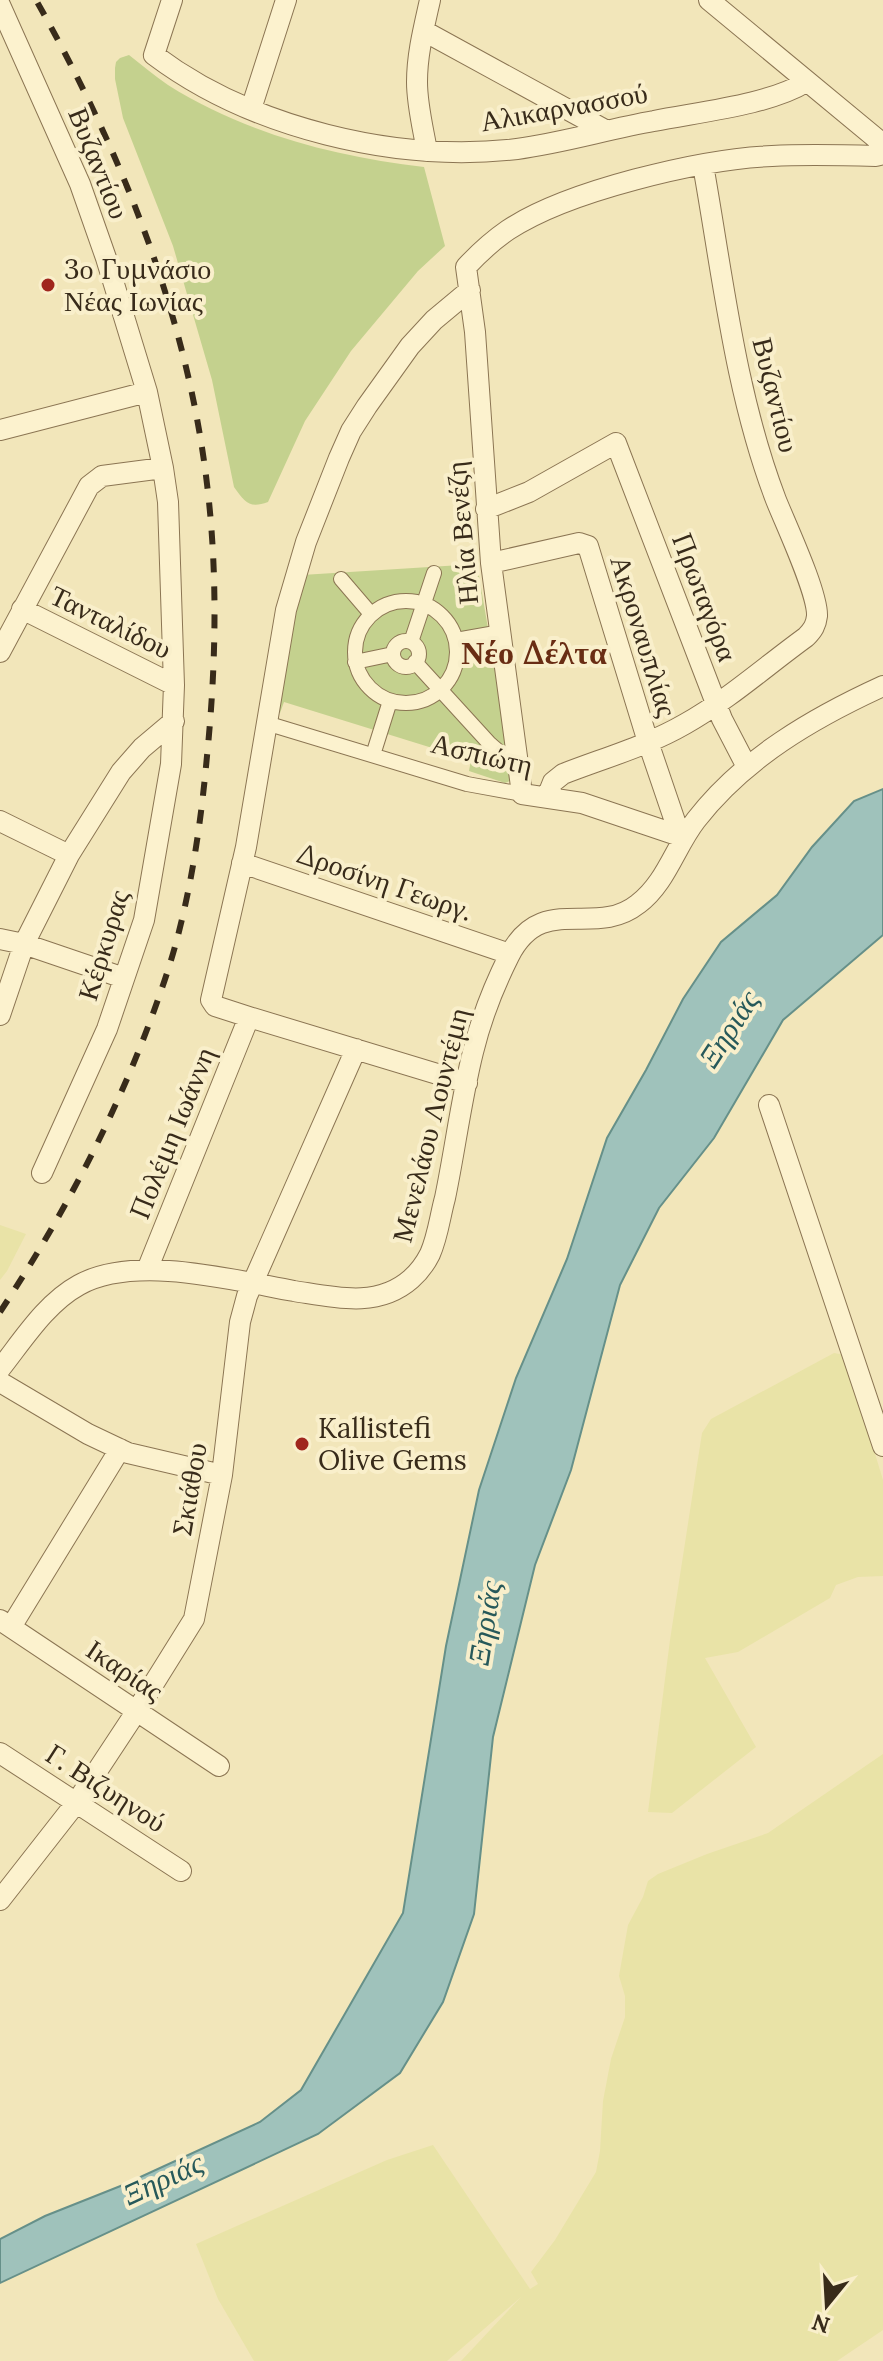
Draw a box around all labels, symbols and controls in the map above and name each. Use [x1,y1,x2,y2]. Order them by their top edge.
street label: Αλικαρνασσού [478,75,650,139]
street label: Βυζαντίου [60,102,138,224]
place label: 3ο Γυμνάσιο Νέας Ιωνίας [64,251,211,319]
marker: 3ο Γυμνάσιο Νέας Ιωνίας [39,276,57,294]
street label: Βυζαντίου [744,334,808,456]
street label: Ηλία Βενέζη [438,460,486,606]
street label: Πρωταγόρα [664,528,746,667]
street label: Ακροναυπλίας [602,551,686,721]
street label: Τανταλίδου [44,577,178,667]
district label: Νέο Δέλτα [461,632,607,673]
street label: Ασπιώτη [428,725,536,783]
street label: Δροσίνη Γεωργ. [292,835,478,929]
street label: Κέρκυρας [69,885,137,1005]
water label: Ξηριάς [689,982,768,1074]
street label: Μενελάου Λουντέμη [383,1004,477,1246]
street label: Πολέμη Ιωάννη [121,1042,223,1224]
place label: Kallistefi Olive Gems [318,1410,467,1478]
marker: Kallistefi Olive Gems [293,1435,311,1453]
street label: Σκιάθου [163,1440,215,1538]
water label: Ξηριάς [459,1577,510,1668]
street label: Ικαρίας [80,1631,170,1709]
street label: Γ. Βιζυηνού [39,1736,173,1840]
water label: Ξηριάς [116,2143,210,2213]
north arrow [787,2265,867,2345]
text: N [808,2308,833,2340]

